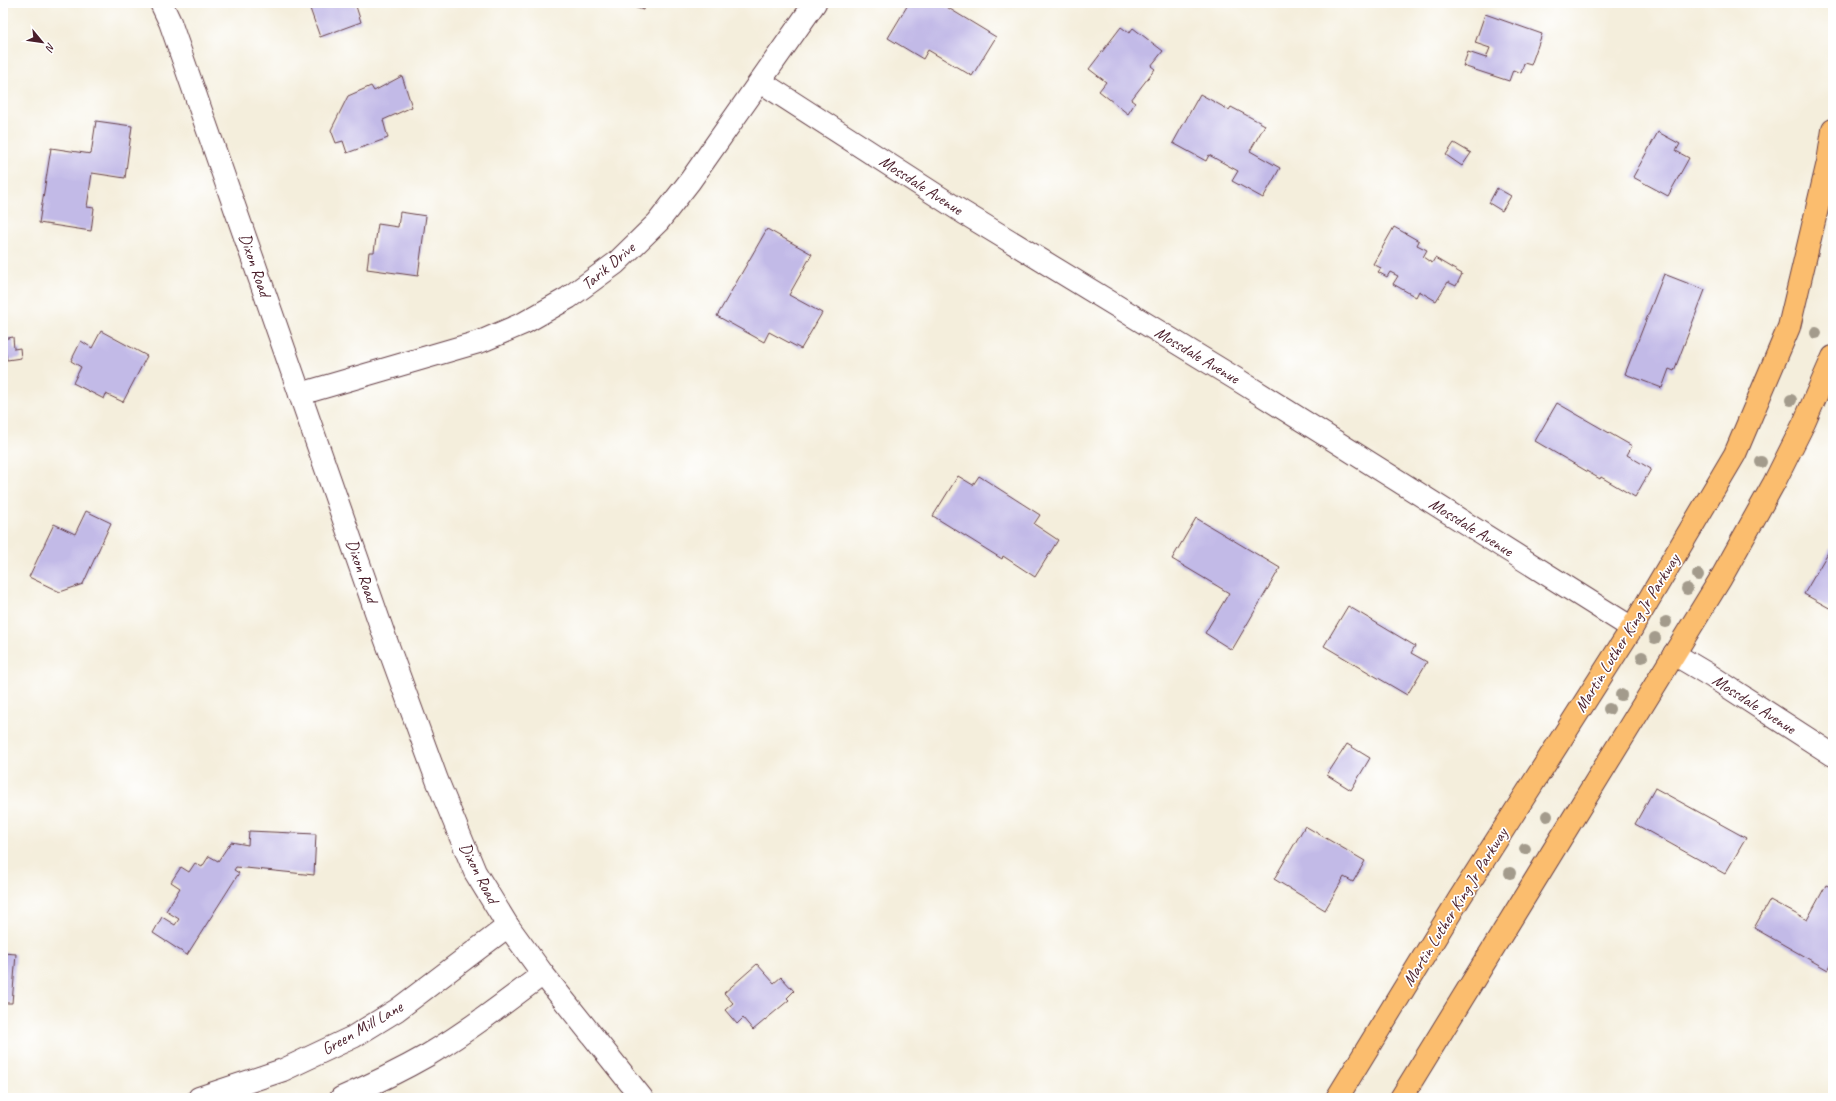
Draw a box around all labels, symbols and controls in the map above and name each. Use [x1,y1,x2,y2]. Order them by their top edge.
north arrow [22,22,62,62]
text: N [42,40,59,55]
street label: Mossdale Avenue [875,150,968,220]
street label: Dixon Road [234,231,276,302]
street label: Tarik Drive [577,237,640,294]
street label: Mossdale Avenue [1151,322,1244,389]
street label: Mossdale Avenue [1425,493,1518,562]
street label: Dixon Road [341,537,383,608]
street label: Martin Luther King Jr Parkway [1570,549,1685,716]
street label: Mossdale Avenue [1708,669,1801,739]
street label: Martin Luther King Jr Parkway [1398,823,1513,990]
street label: Dixon Road [455,839,504,909]
street label: Green Mill Lane [318,996,408,1060]

